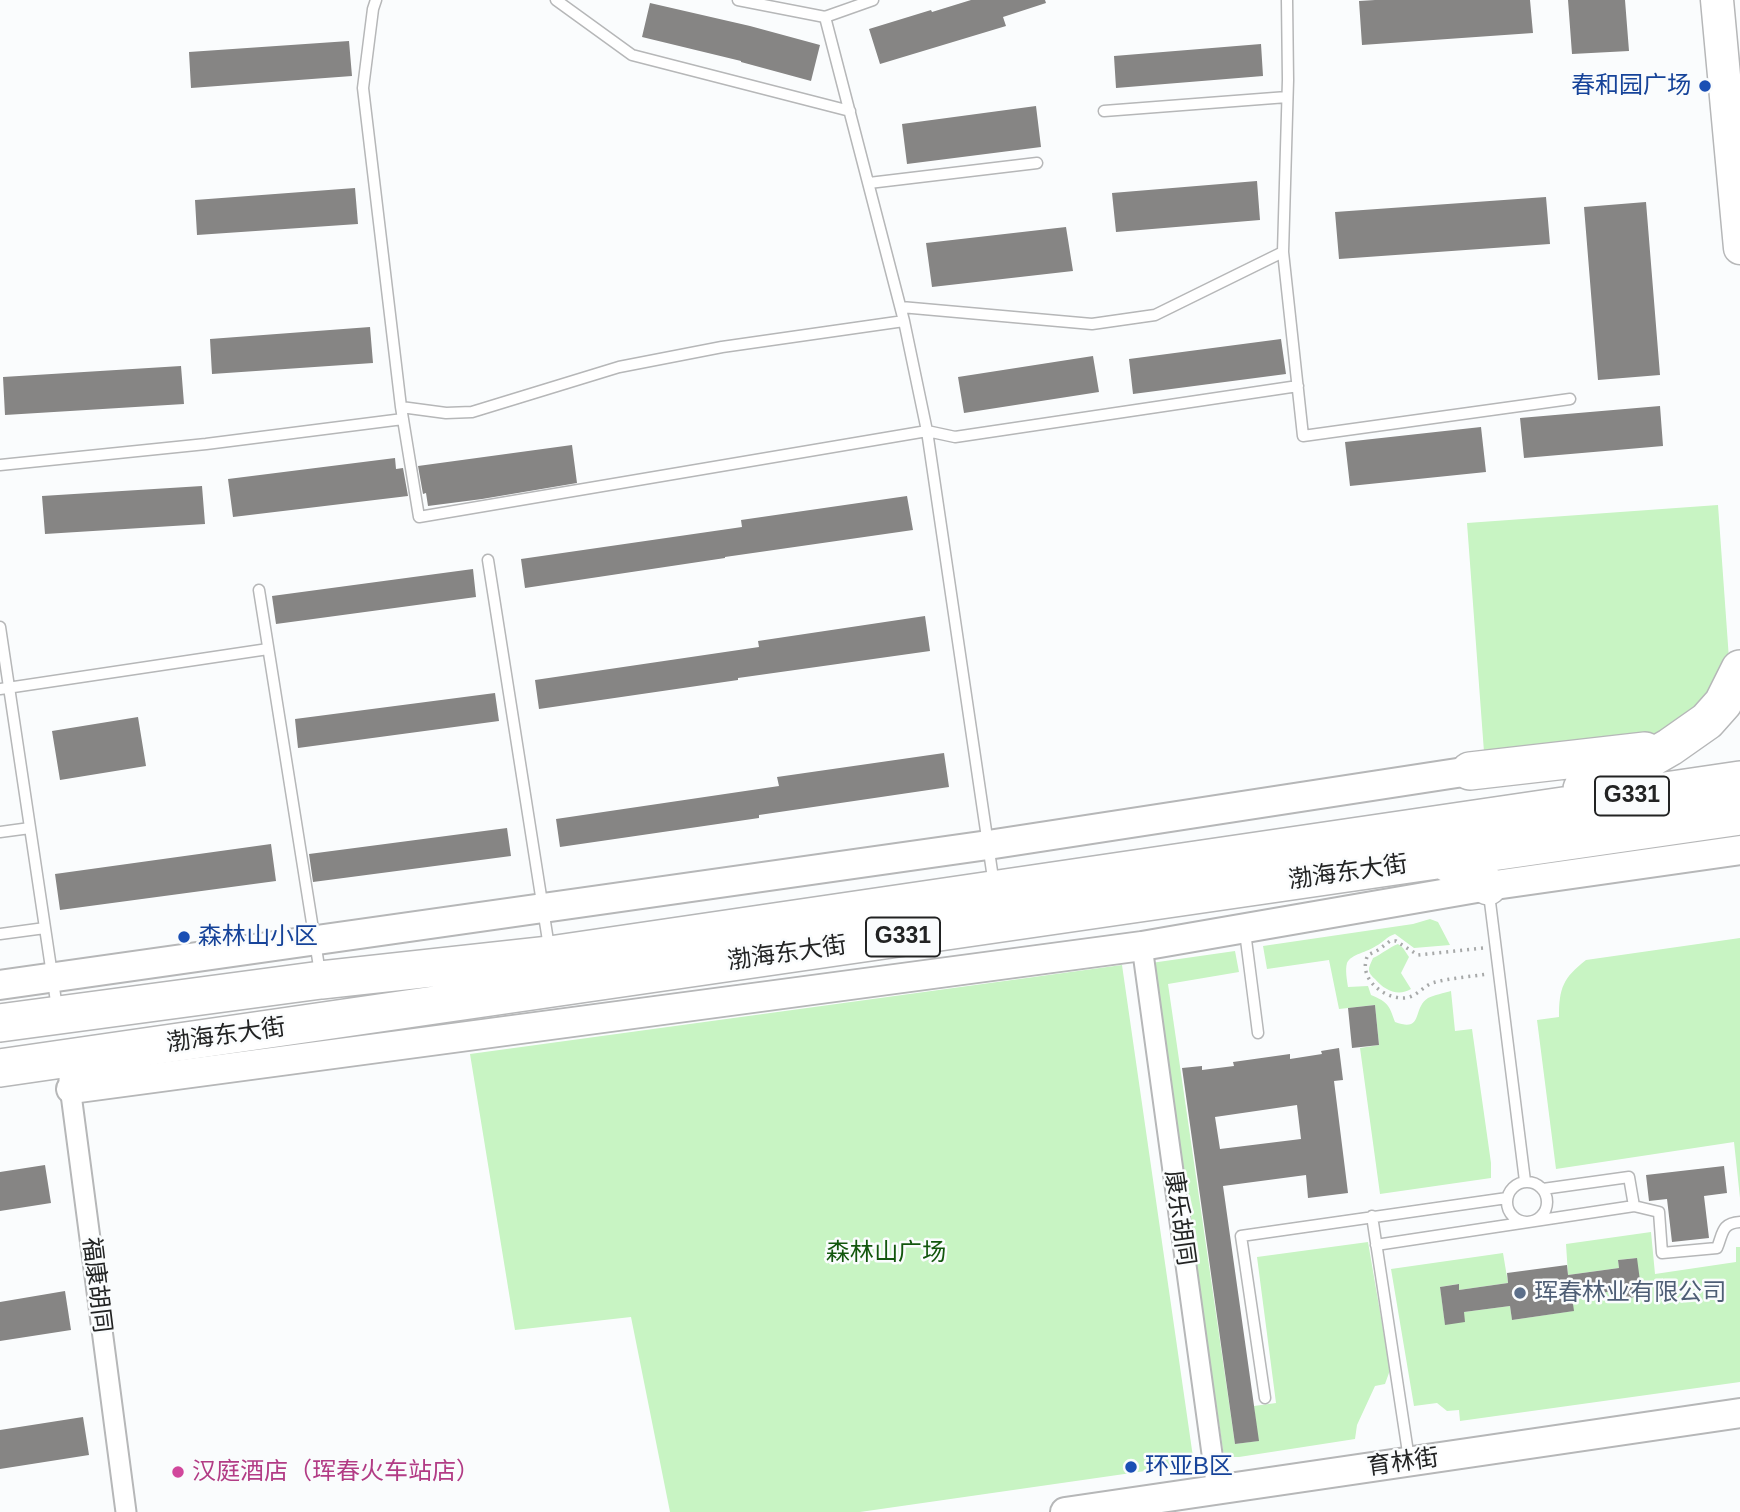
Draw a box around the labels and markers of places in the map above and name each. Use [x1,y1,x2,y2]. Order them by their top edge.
place label: 春和园广场 [1571,72,1691,100]
marker: 春和园广场 [1697,78,1713,94]
place label: 森林山小区 [198,923,318,951]
marker: 森林山小区 [176,929,192,945]
place label: 珲春林业有限公司 [1534,1279,1726,1307]
marker: 珲春林业有限公司 [1512,1285,1528,1301]
place label: 环亚B区 [1145,1453,1233,1481]
place label: 汉庭酒店（珲春火车站店） [192,1458,480,1486]
marker: 环亚B区 [1123,1459,1139,1475]
marker: 汉庭酒店（珲春火车站店） [170,1464,186,1480]

